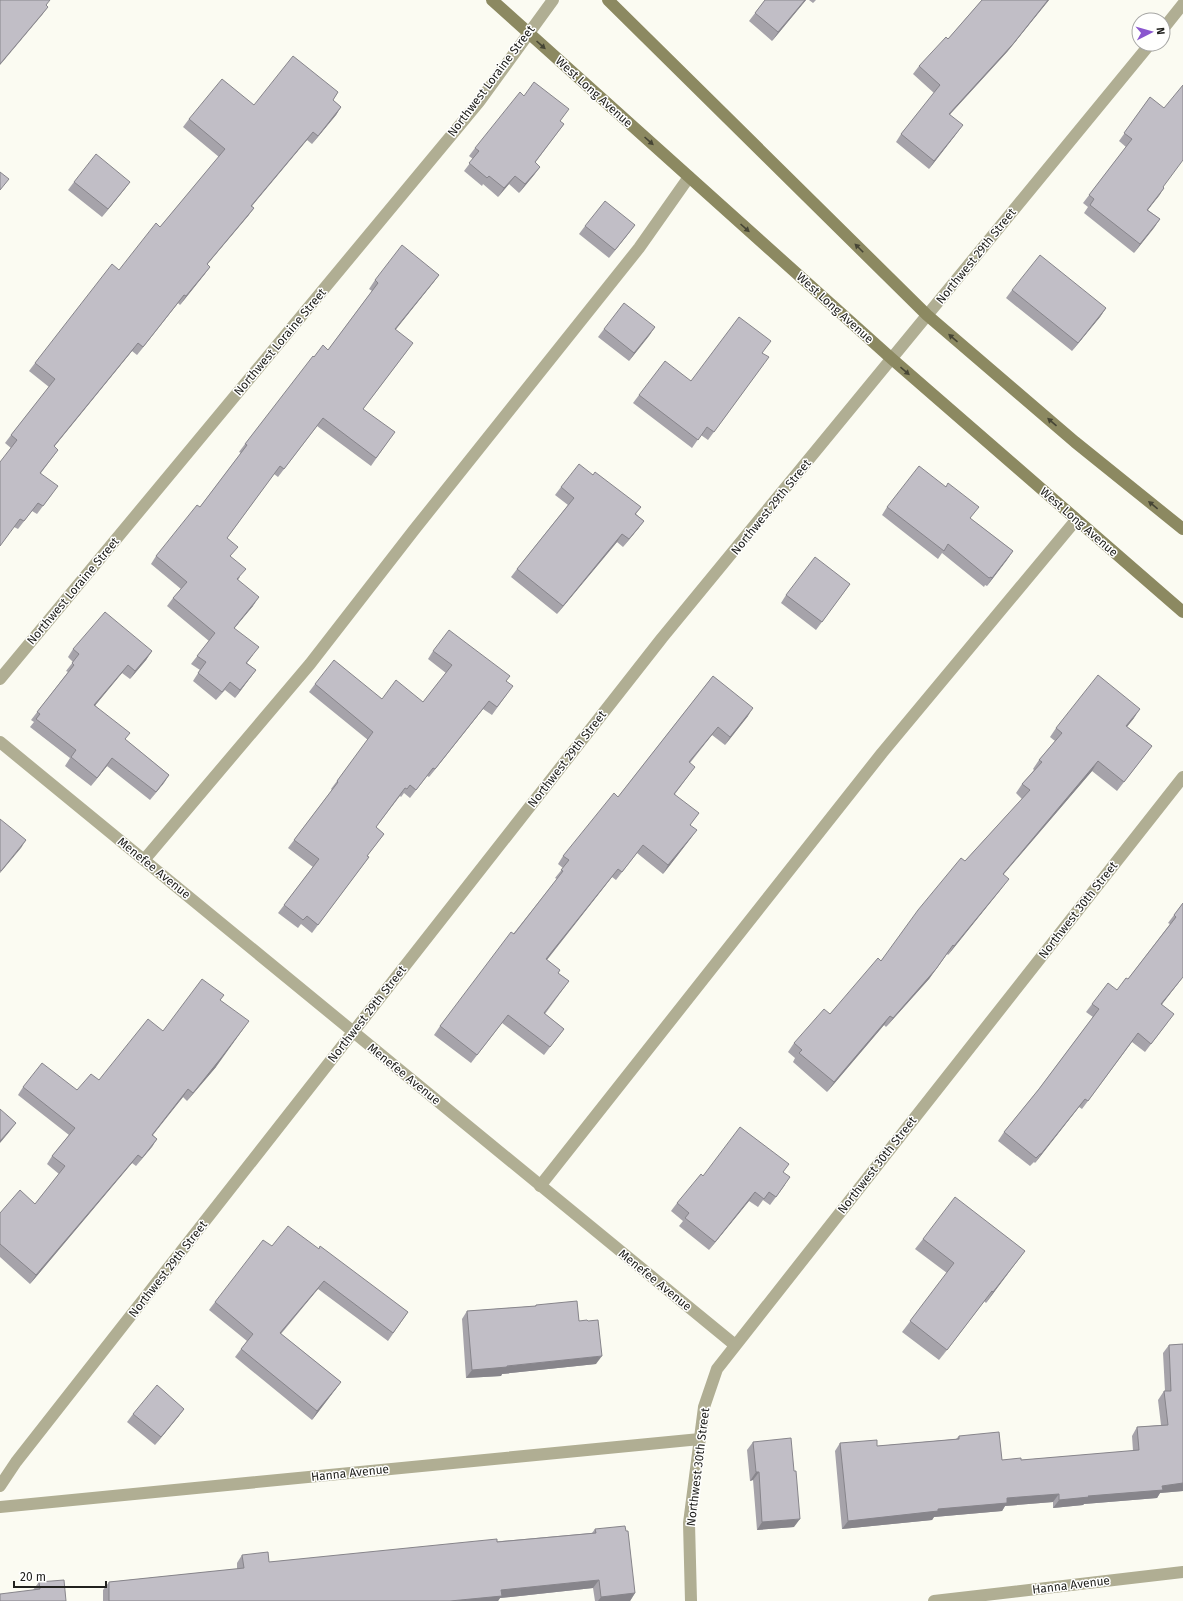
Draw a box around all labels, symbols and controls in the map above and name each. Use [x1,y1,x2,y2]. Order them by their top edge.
north arrow [1131,12,1171,52]
street label: Northwest Loraine Street [445,22,538,139]
text: N [1154,27,1167,35]
one-way arrow [536,41,547,50]
street label: West Long Avenue [553,54,635,130]
one-way arrow [643,137,654,146]
street label: Northwest 29th Street [933,205,1019,307]
one-way arrow [741,223,750,232]
one-way arrow [854,243,864,253]
street label: West Long Avenue [794,270,876,346]
street label: Northwest Loraine Street [231,285,329,398]
one-way arrow [948,333,958,342]
one-way arrow [900,366,910,375]
one-way arrow [1047,418,1057,427]
street label: Northwest 29th Street [728,456,814,558]
street label: West Long Avenue [1037,484,1121,560]
one-way arrow [1147,500,1158,509]
street label: Northwest Loraine Street [24,534,122,647]
street label: Northwest 29th Street [525,707,609,810]
street label: Menefee Avenue [115,834,193,902]
street label: Northwest 30th Street [1036,858,1121,961]
street label: Northwest 29th Street [325,962,409,1065]
street label: Menefee Avenue [365,1040,443,1108]
street label: Northwest 30th Street [835,1113,920,1216]
street label: Northwest 29th Street [126,1217,210,1320]
street label: Menefee Avenue [616,1246,694,1314]
street label: Northwest 30th Street [684,1406,712,1527]
street label: Hanna Avenue [310,1462,390,1484]
scale bar [14,1563,106,1589]
text: 20 m [20,1570,46,1584]
street label: Hanna Avenue [1031,1573,1111,1597]

